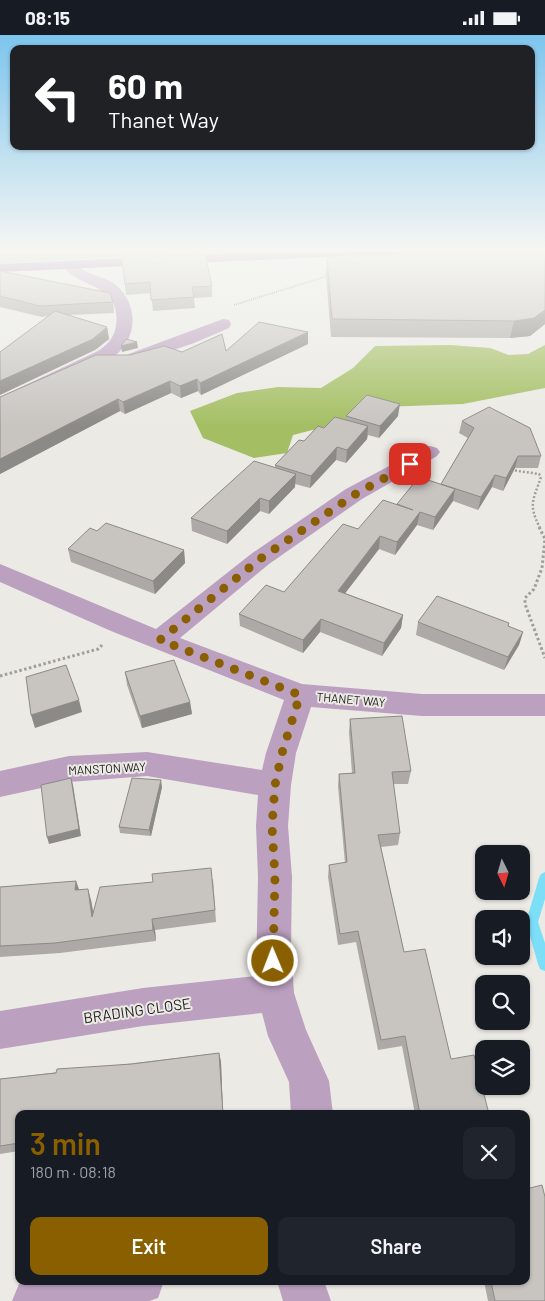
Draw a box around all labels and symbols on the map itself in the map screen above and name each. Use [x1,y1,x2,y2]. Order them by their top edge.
pin [389,443,431,485]
street label: THANET WAY [316,689,386,709]
street label: MANSTON WAY [68,759,146,777]
north arrow [475,845,530,900]
position arrow [246,934,298,986]
street label: BRADING CLOSE [82,994,192,1026]

